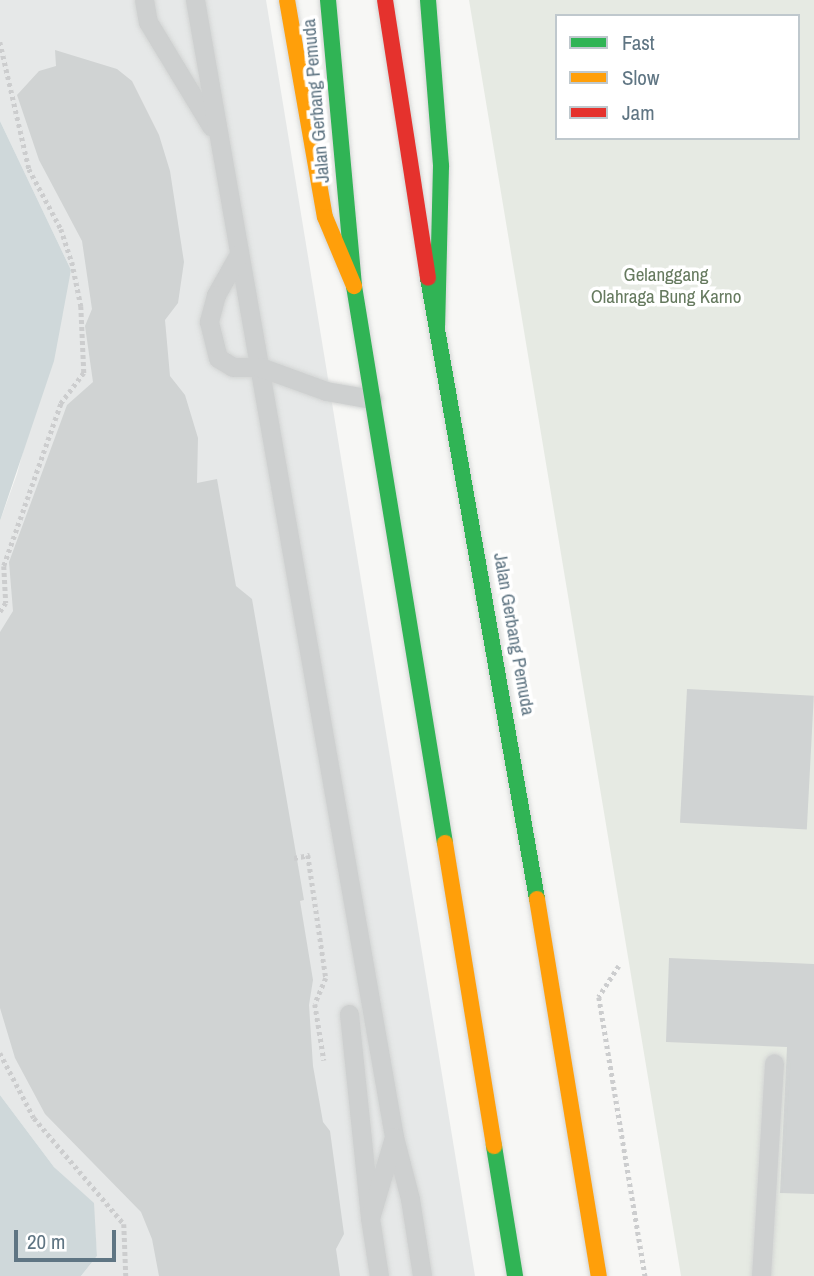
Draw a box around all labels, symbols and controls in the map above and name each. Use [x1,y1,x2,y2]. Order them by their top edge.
legend [555,14,800,140]
street label: Jalan Gerbang Pemuda [297,18,335,184]
text: Fast [622,28,655,57]
text: Slow [622,63,659,92]
text: Jam [622,98,655,127]
park label: Gelanggang Olahraga Bung Karno [591,264,741,308]
street label: Jalan Gerbang Pemuda [488,551,540,717]
scale bar [18,1216,119,1260]
text: 20 m [27,1227,65,1256]

